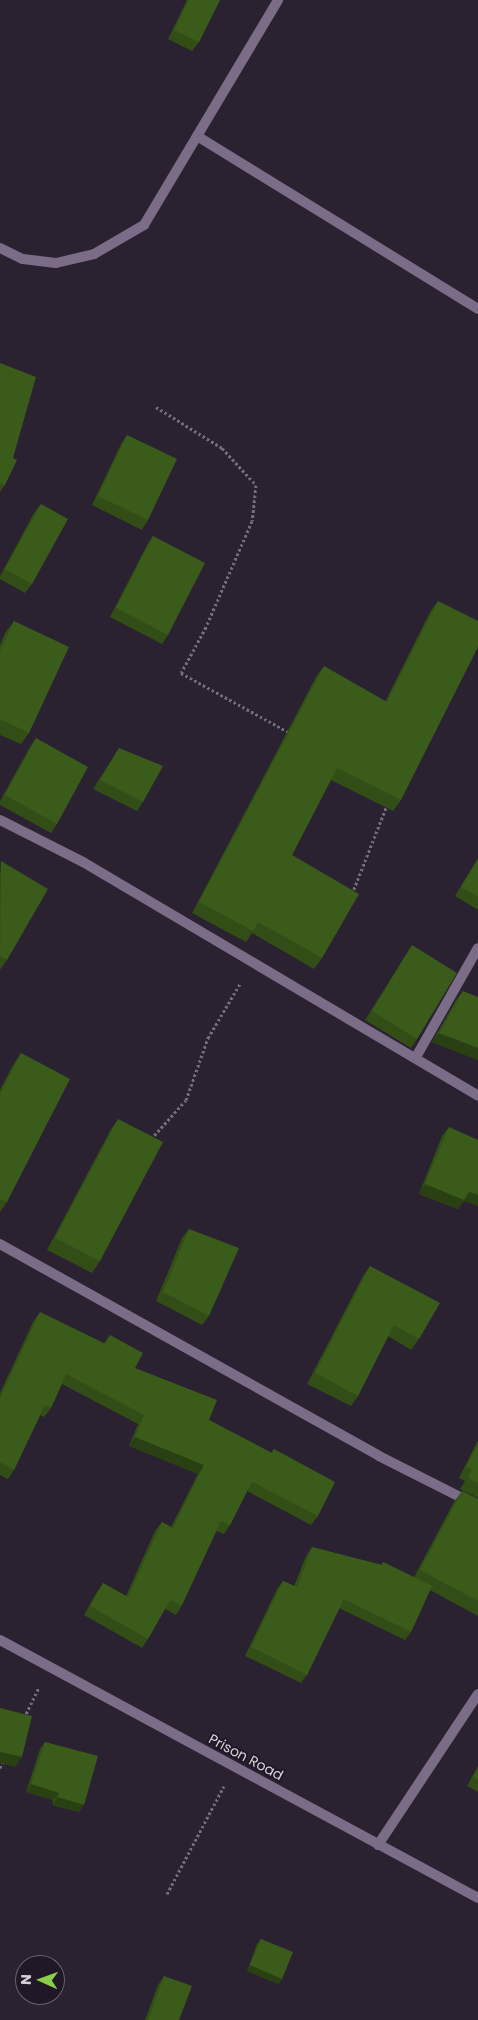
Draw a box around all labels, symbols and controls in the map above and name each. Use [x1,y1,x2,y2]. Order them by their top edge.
street label: Prison Road [206,1730,286,1784]
north arrow [15,1955,65,2005]
text: N [16,1974,36,1985]

